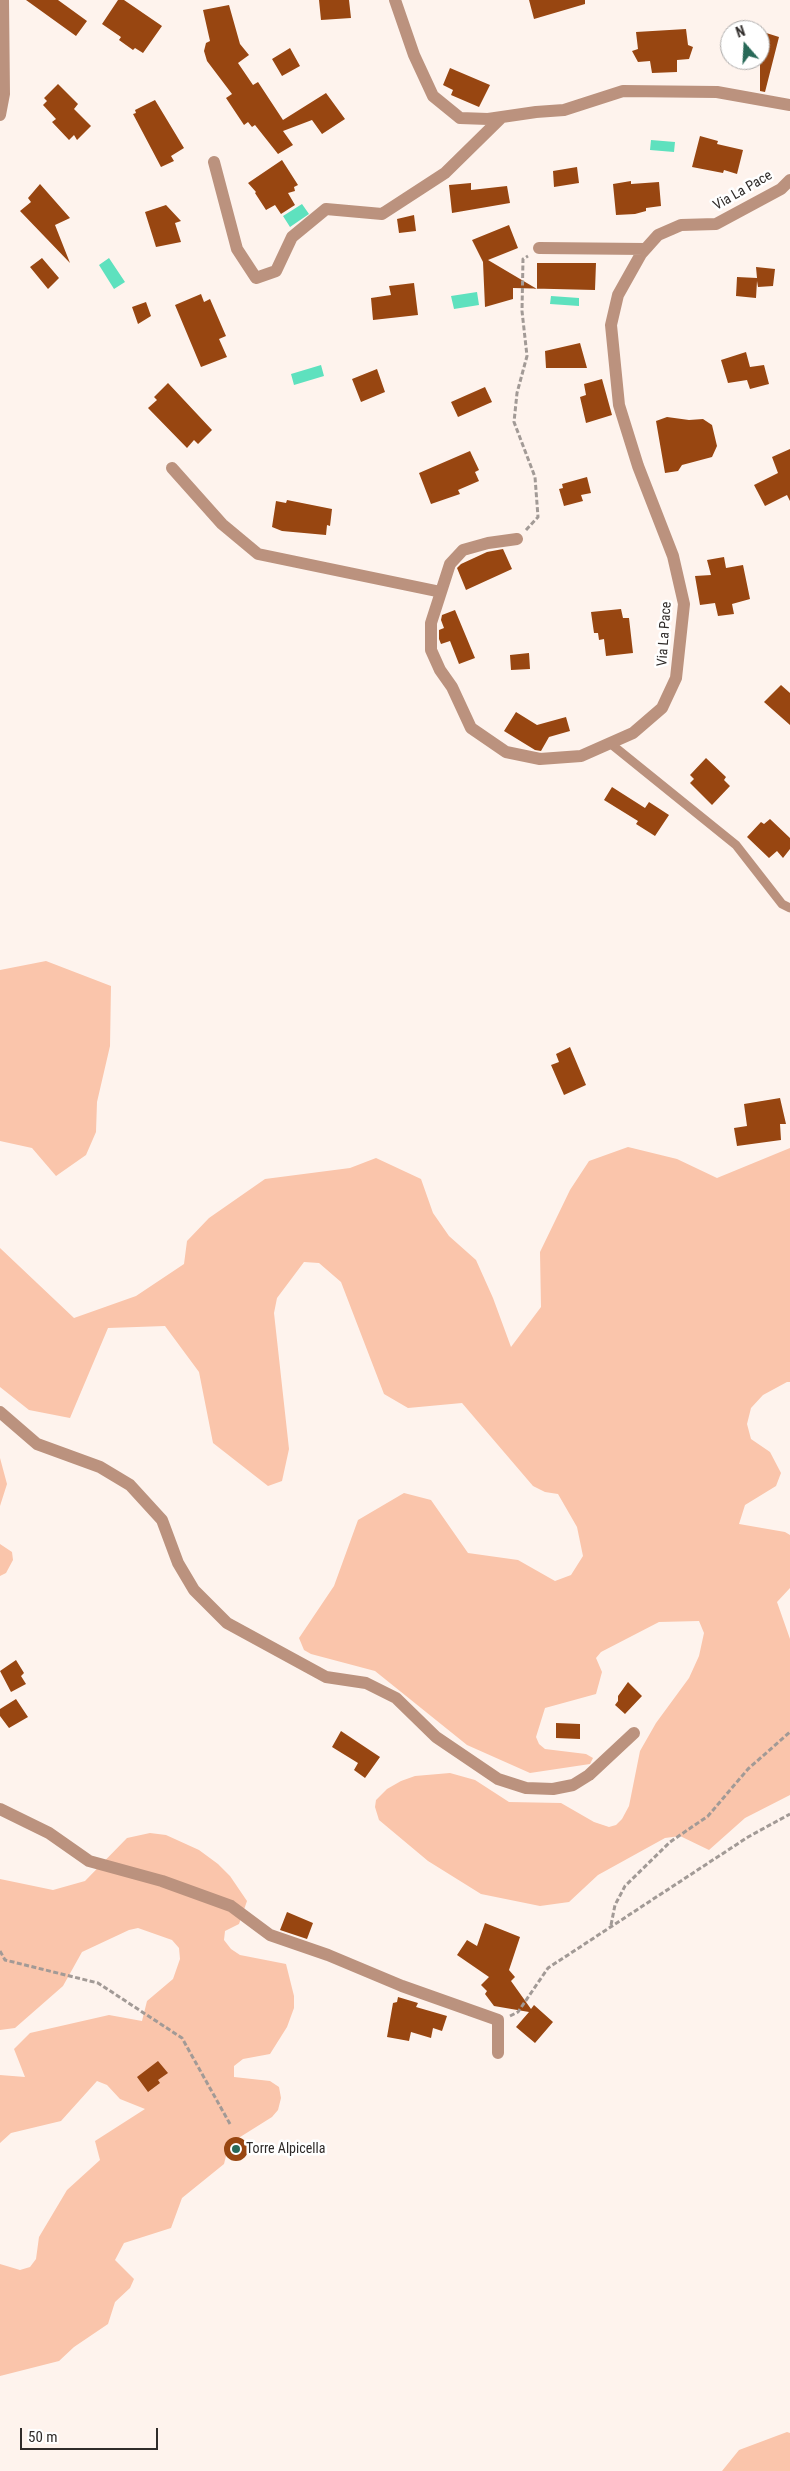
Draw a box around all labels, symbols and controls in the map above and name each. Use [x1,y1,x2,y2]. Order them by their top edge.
north arrow [720,20,770,70]
text: N [734,23,747,41]
street label: Via La Pace [711,167,775,215]
street label: Via La Pace [654,601,676,667]
place label: Torre Alpicella [246,2141,325,2157]
marker: Torre Alpicella [230,2143,242,2155]
scale bar [22,2418,160,2450]
text: 50 m [28,2428,58,2446]

